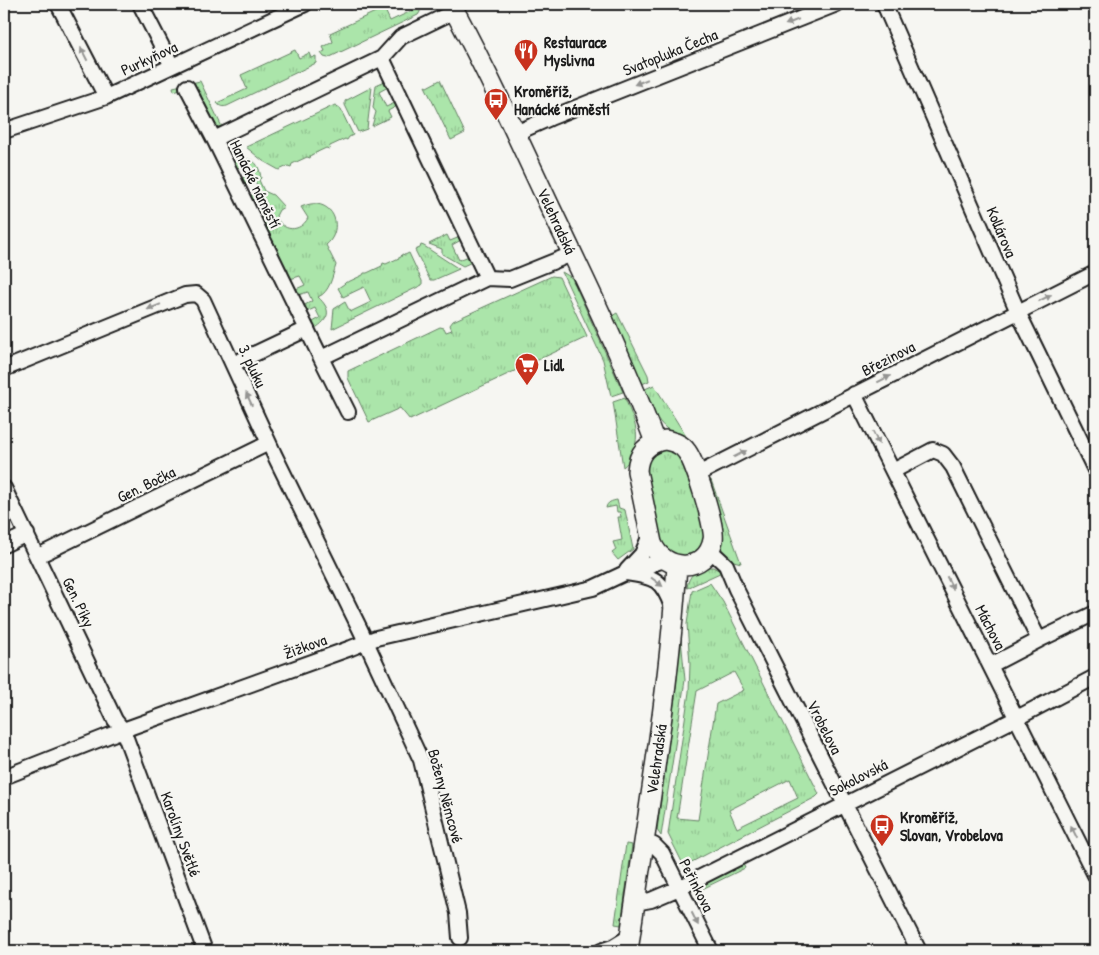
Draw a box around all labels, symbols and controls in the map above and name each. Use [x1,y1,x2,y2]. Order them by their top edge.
one-way arrow [784,18,799,26]
street label: Svatopluka Čecha [619,23,721,81]
place label: Restaurace Myslivna [544,31,608,72]
street label: Purkyňova [117,35,181,81]
restaurant icon: Restaurace Myslivna [513,38,539,72]
one-way arrow [80,46,88,61]
one-way arrow [633,78,648,86]
place label: Kroměříž, Hanácké náměstí [514,80,611,120]
bus stop icon: Kroměříž, Hanácké náměstí [483,87,509,121]
street label: Hanácké náměstí [225,136,287,232]
street label: Velehradská [532,184,582,258]
street label: Kollárova [981,203,1023,261]
one-way arrow [1038,294,1052,302]
one-way arrow [147,304,161,312]
street label: Březinova [857,335,919,381]
street label: 3. pluku [234,341,273,391]
supermarket icon: Lidl [514,352,540,386]
place label: Lidl [544,354,565,376]
one-way arrow [877,375,892,383]
one-way arrow [244,392,252,406]
one-way arrow [872,431,880,445]
one-way arrow [733,450,747,458]
street label: Gen. Bočka [113,461,179,507]
street label: Gen. Píky [57,573,101,631]
one-way arrow [946,576,954,590]
one-way arrow [650,577,664,587]
street label: Máchova [970,601,1012,653]
street label: Žižkova [280,628,330,664]
street label: Vrobelova [802,696,848,758]
street label: Velehradská [640,723,672,795]
street label: Boženy Němcové [423,746,469,846]
street label: Sokolovská [825,753,891,801]
street label: Karolíny Světlé [155,788,207,880]
place label: Kroměříž, Slovan, Vrobelova [900,806,1004,846]
bus stop icon: Kroměříž, Slovan, Vrobelova [869,813,895,847]
one-way arrow [1069,825,1077,839]
street label: Peřinkova [674,855,720,915]
one-way arrow [691,912,699,927]

